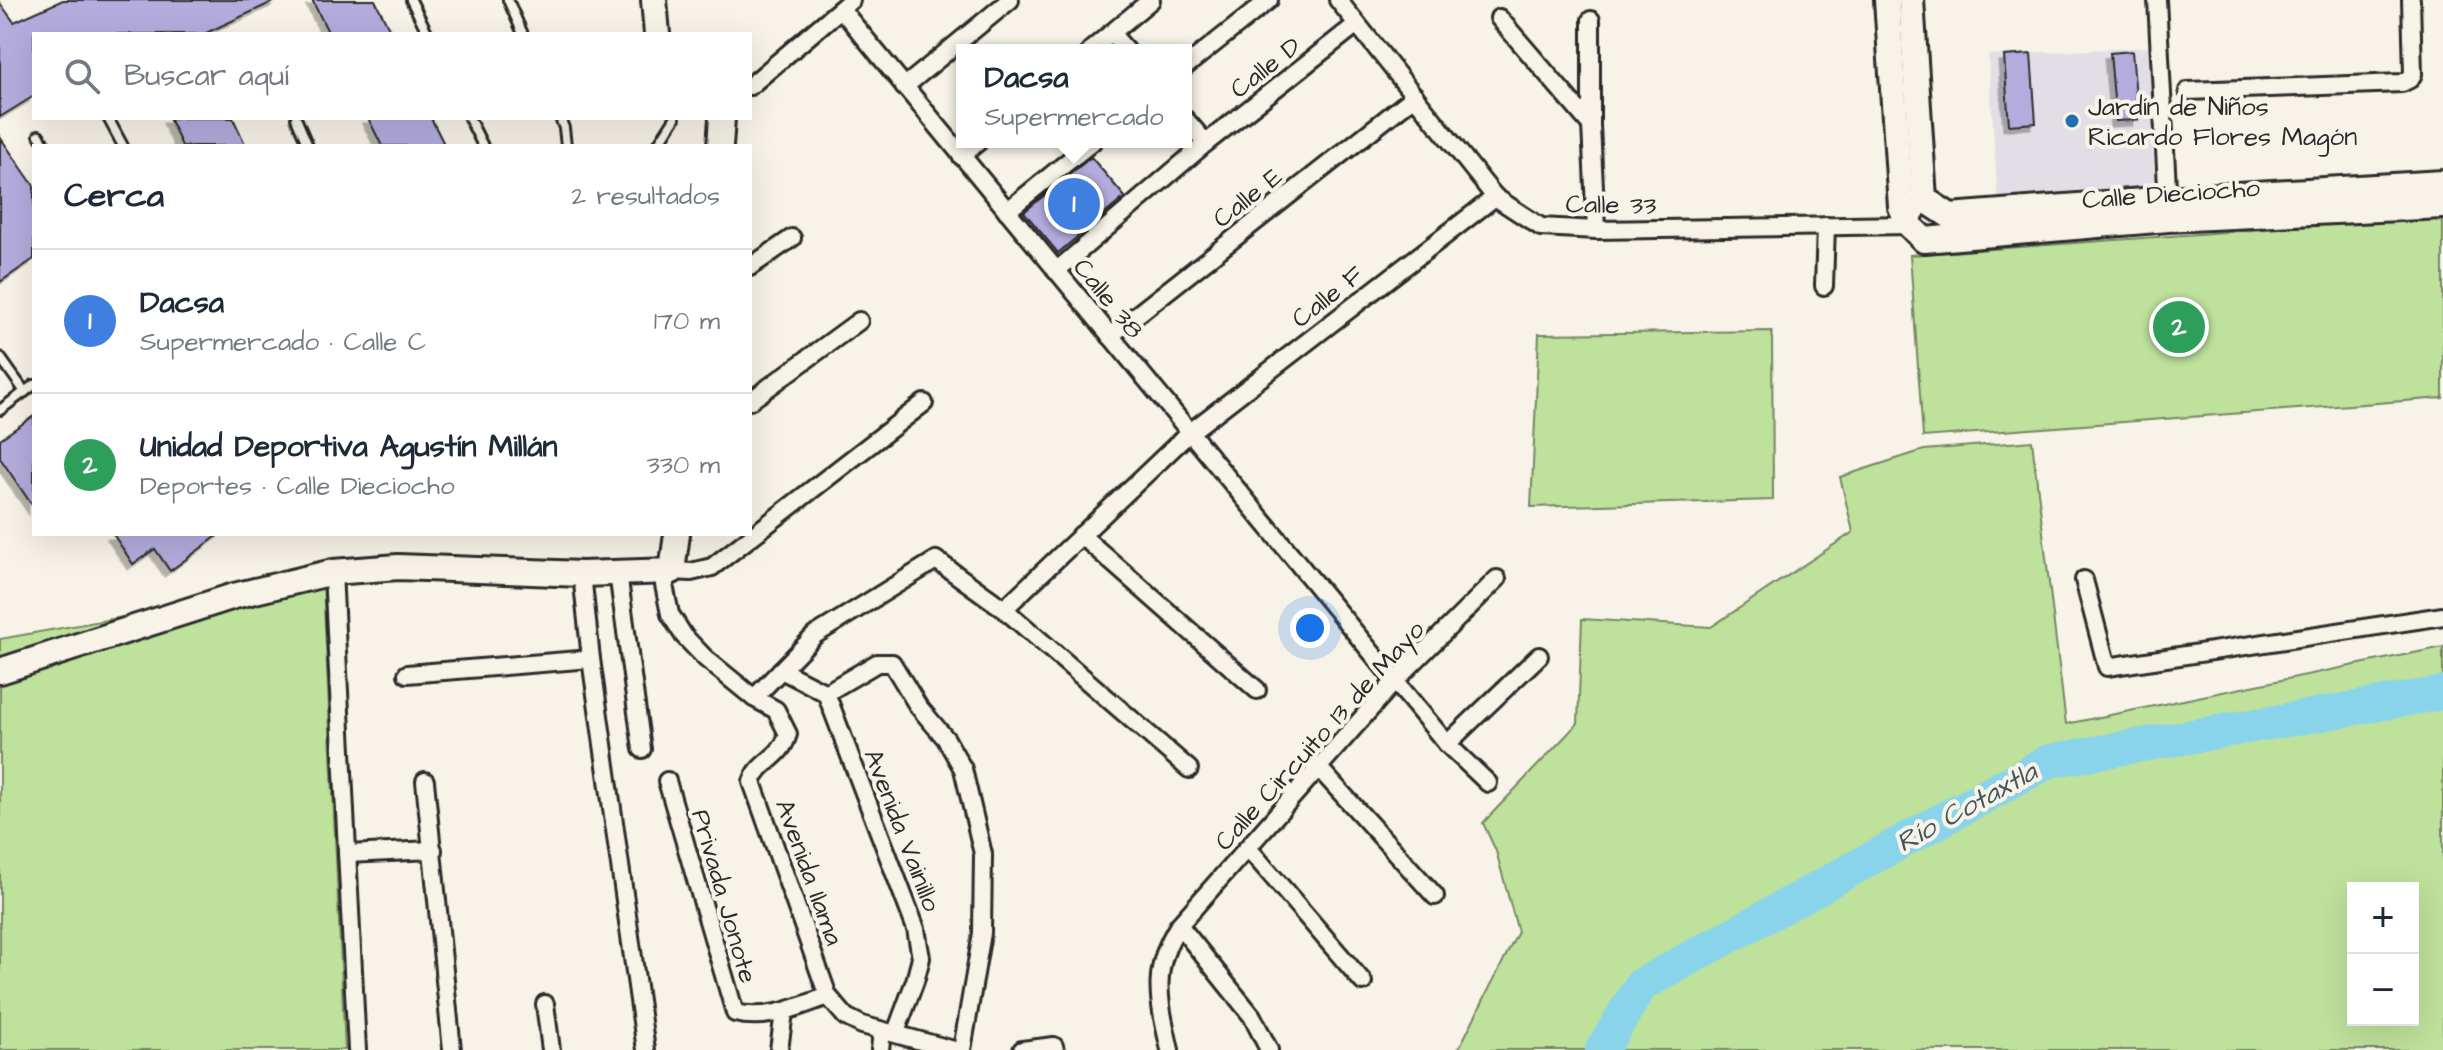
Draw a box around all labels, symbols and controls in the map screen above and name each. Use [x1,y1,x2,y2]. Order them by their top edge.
street label: Calle D [1223,29,1309,107]
search box [32,32,752,120]
popup [956,44,1192,148]
icon: search [60,54,104,98]
text: Buscar aquí [124,55,289,97]
text: Dacsa [984,57,1068,99]
place label: Jardín de Niños Ricardo Flores Magón [2088,89,2357,157]
text: Supermercado [984,99,1164,135]
marker: Jardín de Niños Ricardo Flores Magón [2063,112,2081,130]
street label: Calle E [1205,159,1290,237]
street label: Calle Dieciocho [2081,170,2262,218]
text: Cerca [64,172,164,220]
pin: 1 [1048,174,1100,234]
text: 2 resultados [571,178,720,214]
street label: Calle 33 [1565,186,1657,224]
street label: Calle 38 [1065,251,1152,347]
street label: Calle F [1284,257,1371,336]
text: Dacsa [140,282,224,324]
pin: 2 [2153,297,2205,357]
text: 1 [88,303,92,339]
text: 170 m [654,303,720,339]
text: Supermercado · Calle C [140,324,426,360]
text: Unidad Deportiva Agustín Millán [140,426,557,468]
text: 2 [83,447,97,483]
text: 330 m [646,447,720,483]
text: Deportes · Calle Dieciocho [140,468,455,504]
your location [1290,608,1330,648]
street label: Calle Circuito 13 de Mayo [1206,612,1435,860]
street label: Avenida Vainillo [855,744,950,917]
water label: Río Cotaxtla [1889,752,2046,862]
street label: Avenida Ilama [766,794,852,950]
street label: Privada Jonote [682,805,766,987]
map controls [2347,882,2419,1026]
button: + [2347,882,2419,954]
button: − [2347,954,2419,1026]

